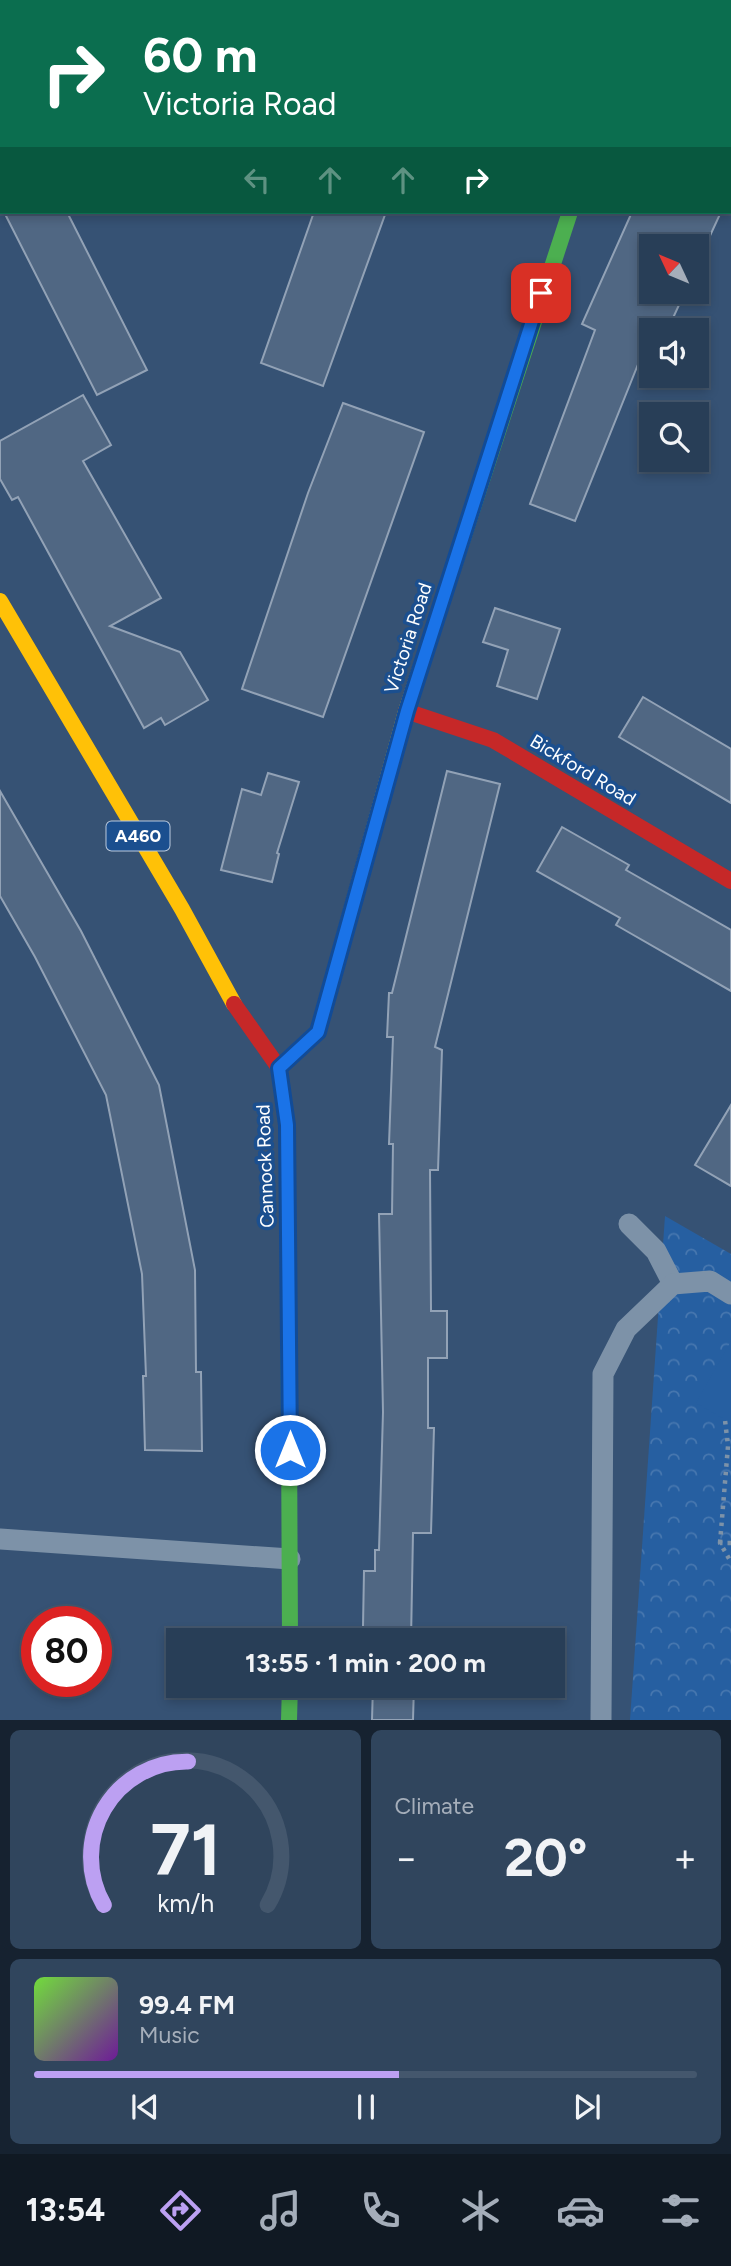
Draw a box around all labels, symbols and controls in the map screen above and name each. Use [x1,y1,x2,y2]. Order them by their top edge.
text: 60 m [143,25,258,84]
icon: right [28,28,119,119]
text: Victoria Road [143,85,337,123]
icon: left [238,161,276,199]
icon: ahead [311,161,349,199]
icon: ahead [384,161,422,199]
icon: right [457,161,495,199]
north arrow [639,234,709,304]
map controls [639,234,709,472]
pin [511,263,571,323]
icon: arrive [522,274,560,312]
button: sound [639,318,709,388]
button: search [639,402,709,472]
street label: Victoria Road [379,580,437,696]
street label: Bickford Road [526,729,640,811]
road number: A460 [106,822,170,850]
street label: Cannock Road [251,1104,279,1228]
position arrow [253,1413,327,1487]
speed limit sign: 80 [21,1606,112,1697]
text: 13:55 · 1 min · 200 m [245,1647,486,1679]
text: Climate [395,1792,474,1820]
text: 71 [150,1807,221,1894]
text: 20° [504,1827,587,1889]
text: − [395,1835,418,1881]
text: + [673,1835,697,1881]
text: km/h [157,1888,214,1918]
text: 99.4 FM [139,1989,235,2021]
text: Music [139,2021,200,2049]
icon: previous [126,2088,164,2126]
icon: pause [347,2088,385,2126]
icon: next [568,2088,606,2126]
icon: directions [156,2186,205,2235]
icon: music [256,2186,305,2235]
icon: phone [356,2186,405,2235]
icon: climate [456,2186,505,2235]
icon: car [556,2186,605,2235]
icon: filters [656,2186,705,2235]
text: 13:54 [26,2191,105,2229]

